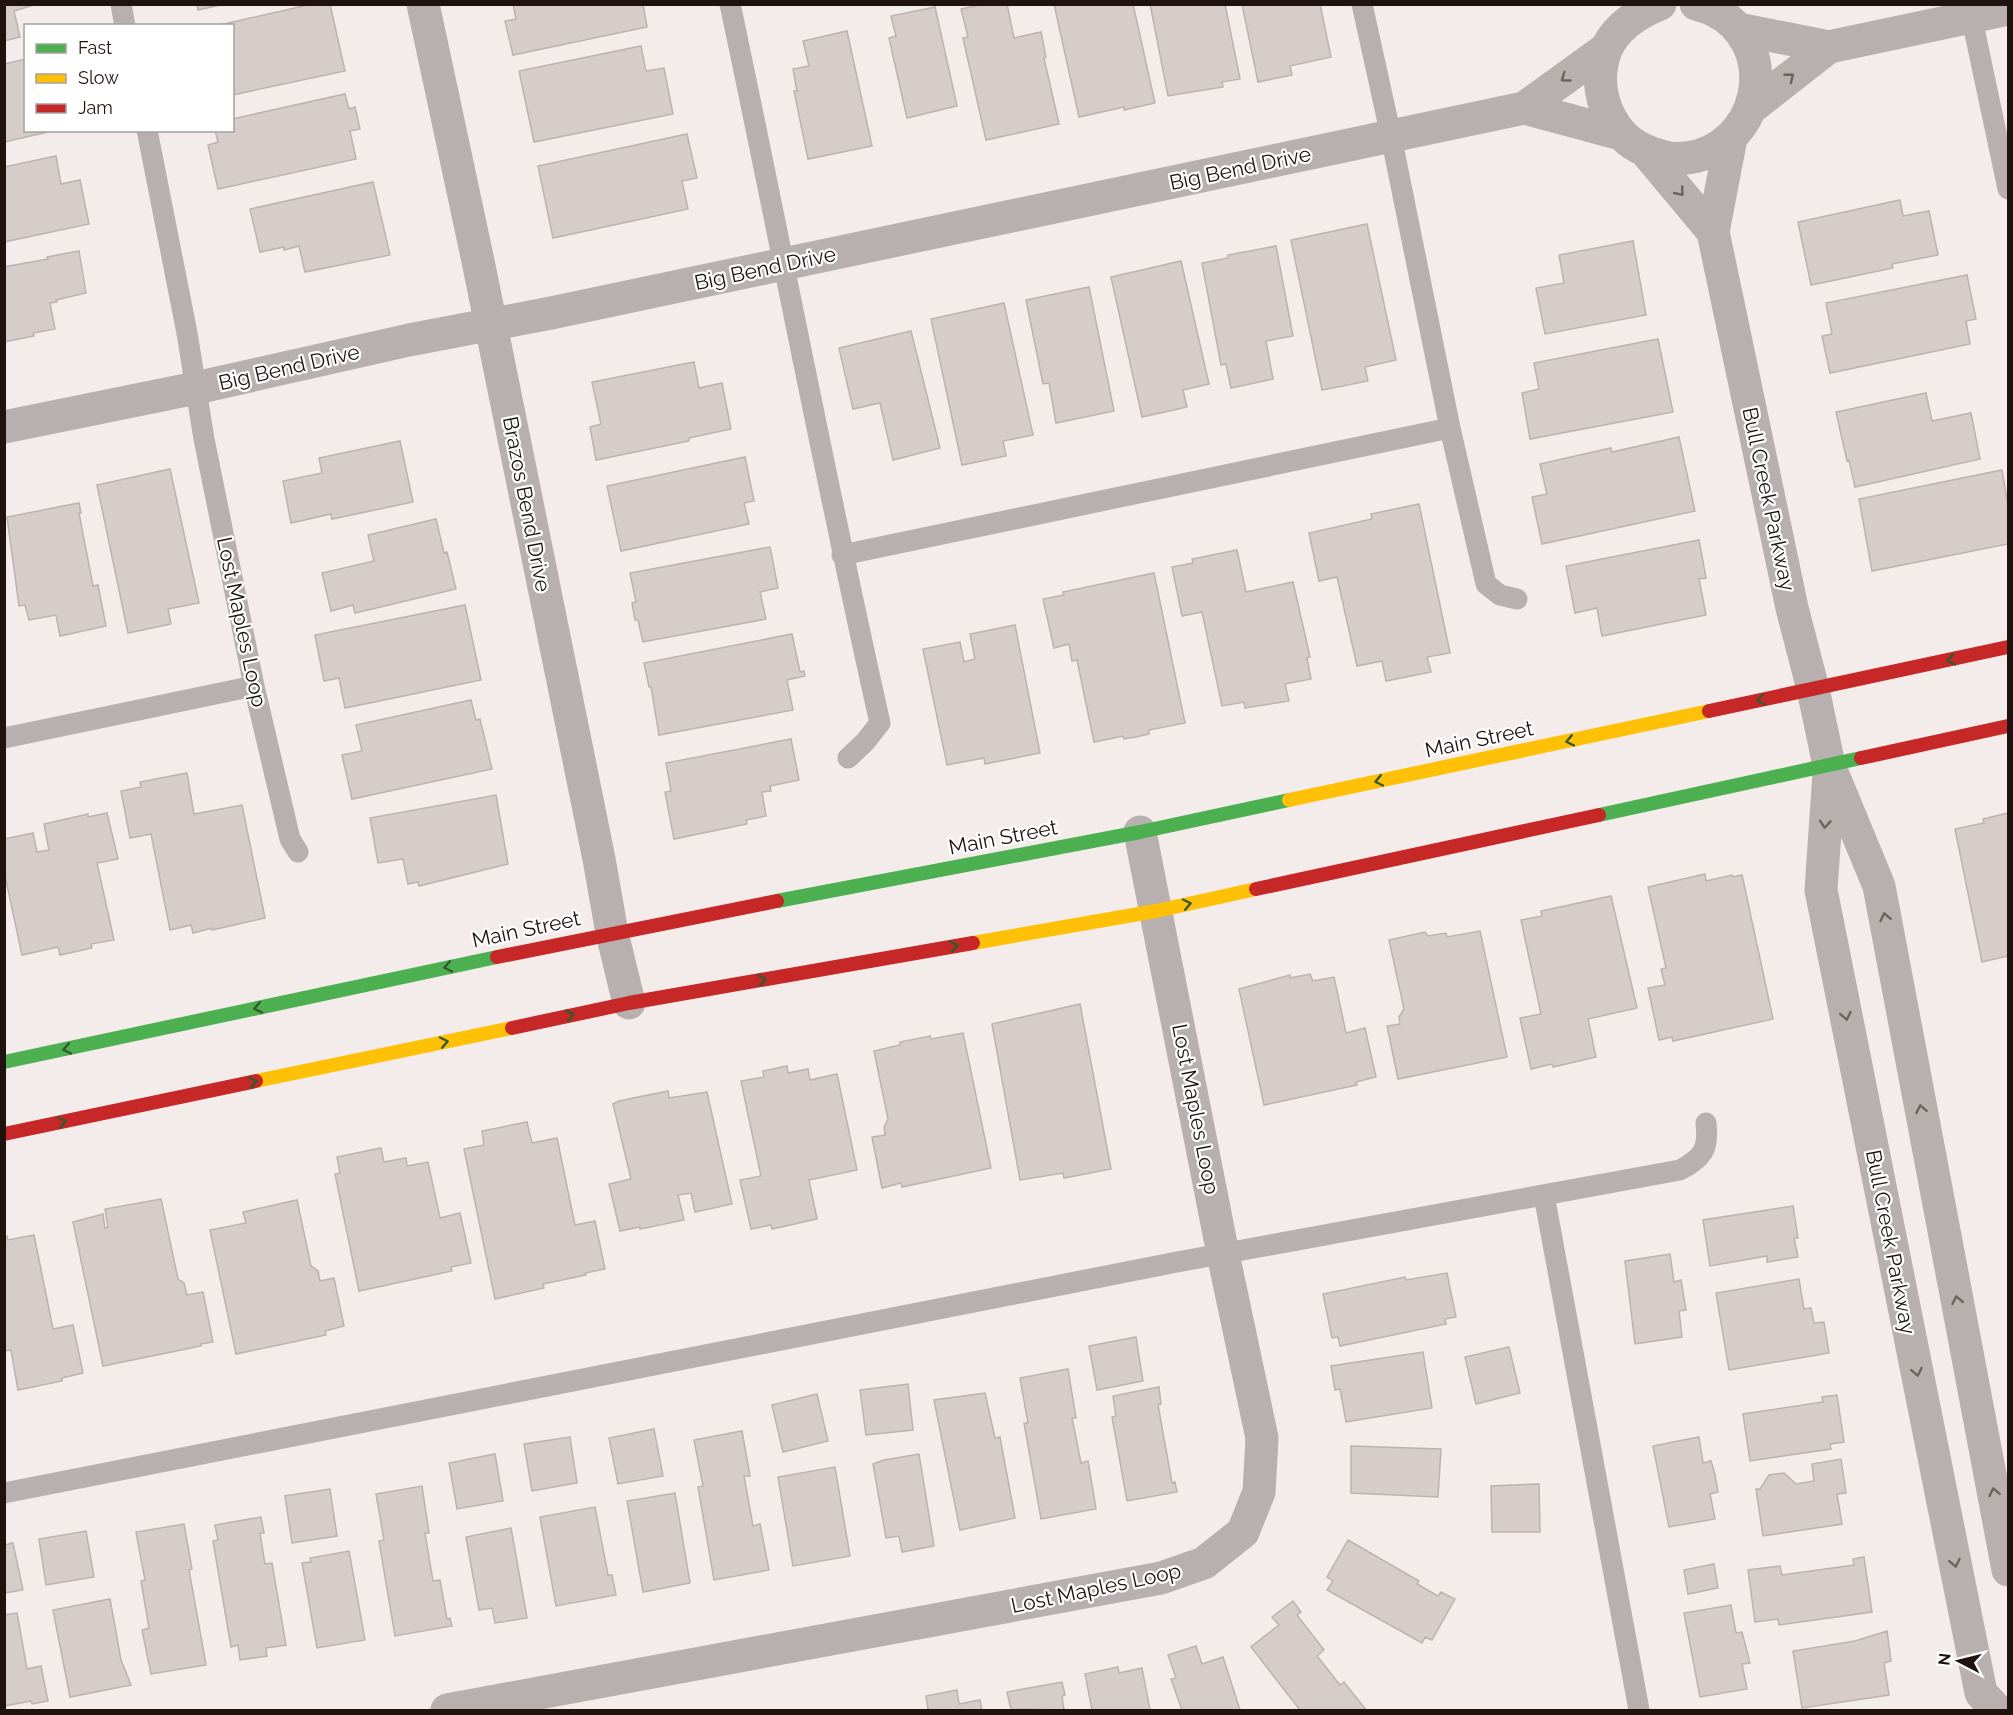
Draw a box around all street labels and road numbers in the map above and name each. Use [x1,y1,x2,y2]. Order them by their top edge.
street label: Big Bend Drive [1167,141,1313,195]
street label: Big Bend Drive [692,241,838,295]
street label: Big Bend Drive [216,339,362,395]
street label: Bull Creek Parkway [1737,405,1801,593]
street label: Brazos Bend Drive [498,414,556,594]
street label: Lost Maples Loop [212,535,272,709]
street label: Main Street [1423,715,1535,763]
street label: Main Street [947,814,1059,860]
street label: Main Street [470,905,582,953]
street label: Lost Maples Loop [1167,1022,1225,1196]
street label: Bull Creek Parkway [1861,1148,1921,1336]
street label: Lost Maples Loop [1009,1558,1183,1618]

